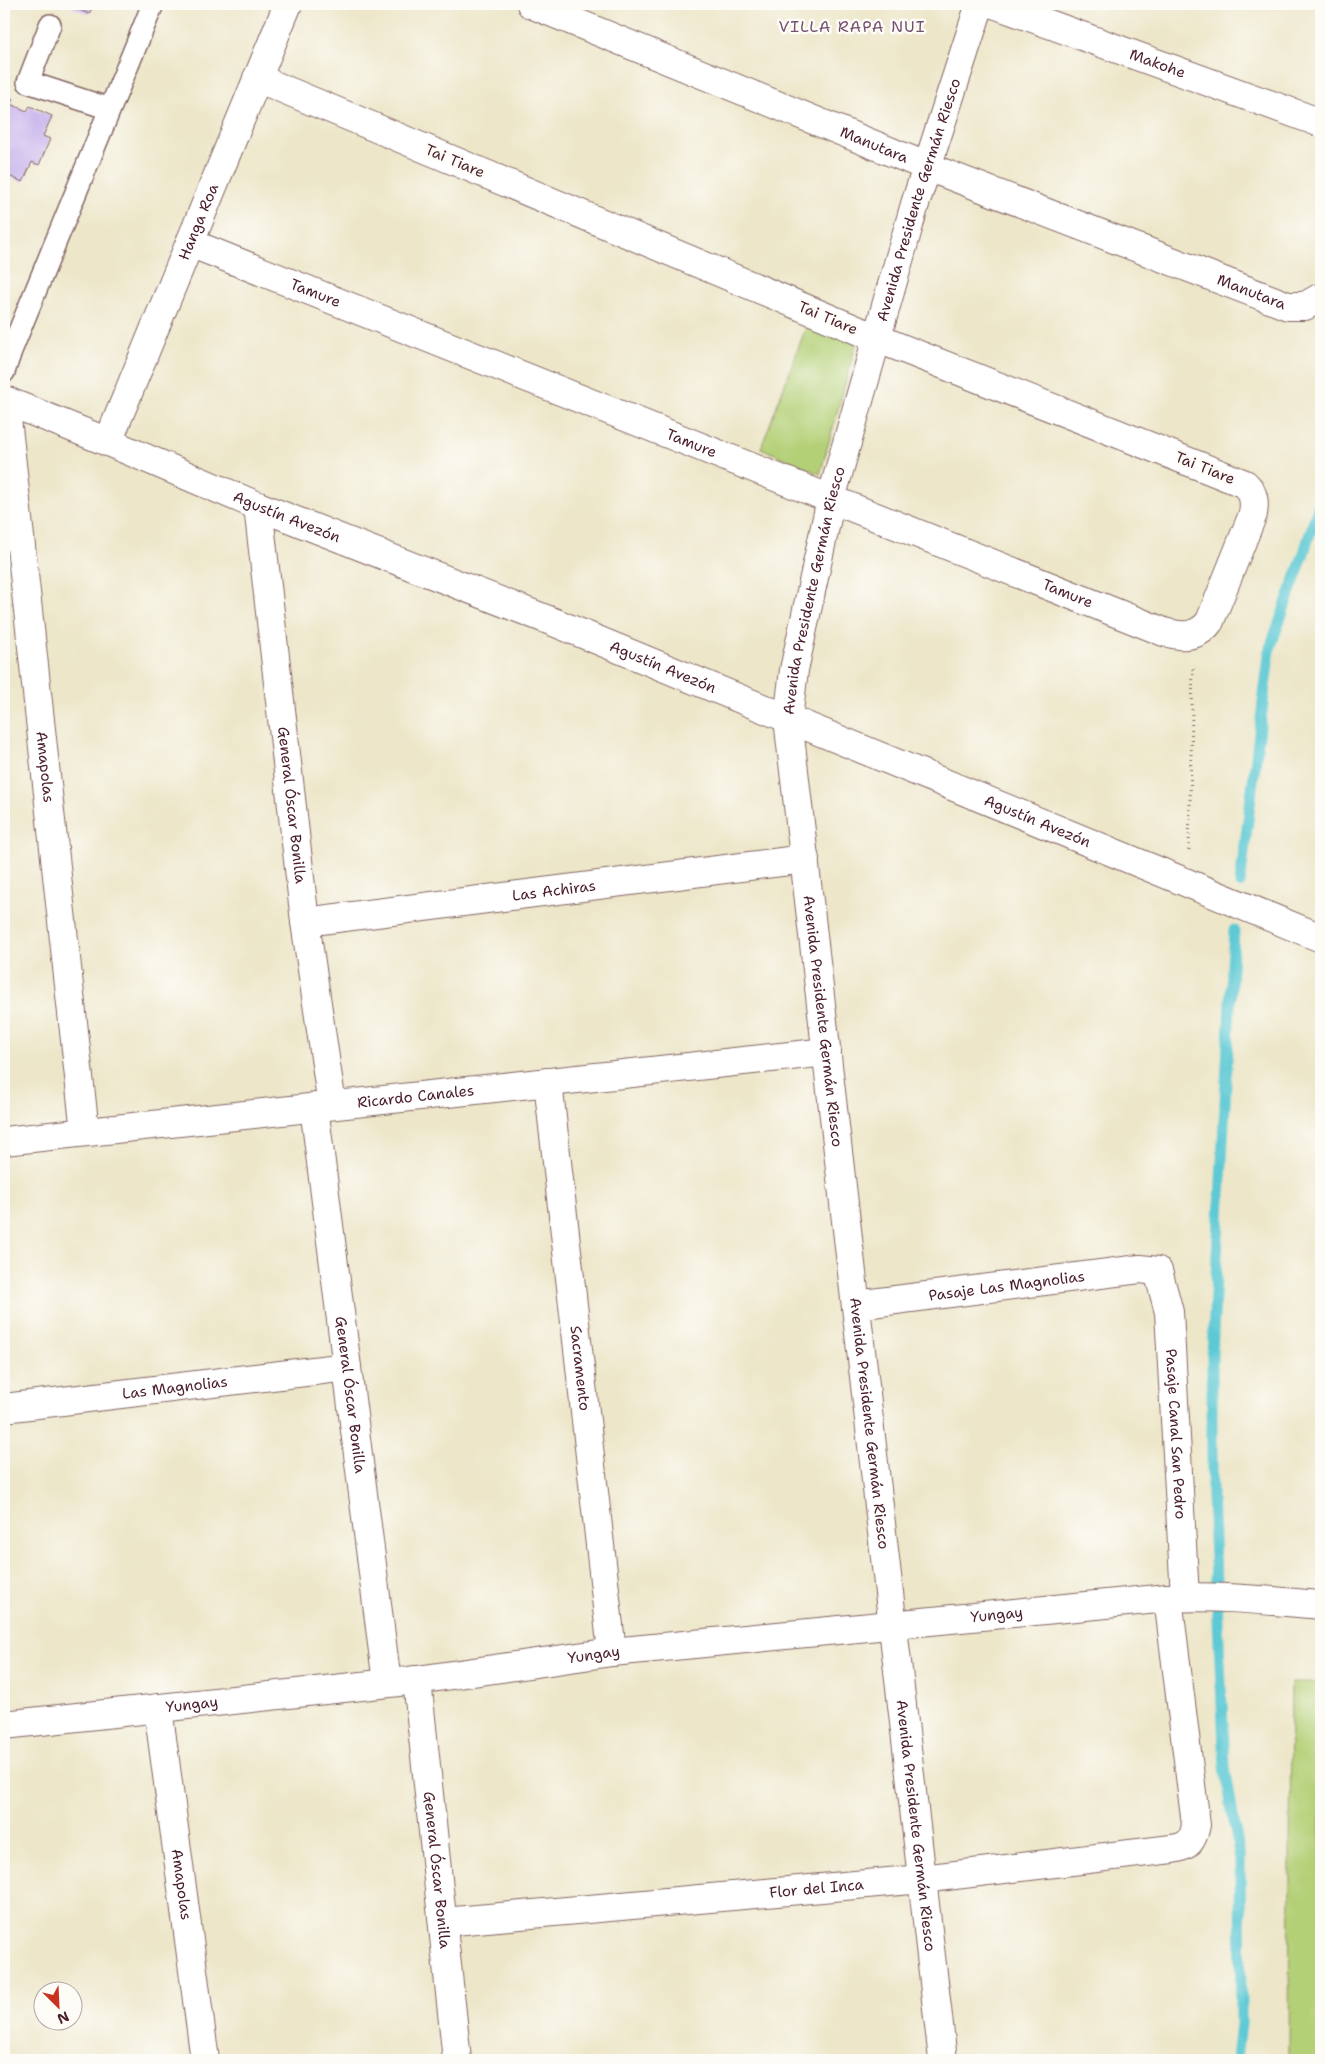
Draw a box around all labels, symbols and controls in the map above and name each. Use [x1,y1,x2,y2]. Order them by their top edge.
district label: VILLA RAPA NUI [779,16,926,37]
street label: Makohe [1127,44,1188,83]
street label: Avenida Presidente Germán Riesco [872,76,965,324]
street label: Manutara [837,122,912,168]
street label: Tai Tiare [422,139,488,183]
street label: Hanga Roa [174,180,223,263]
street label: Manutara [1214,270,1289,314]
street label: Tamure [287,274,344,312]
street label: Tai Tiare [795,296,861,340]
street label: Tamure [663,424,720,462]
street label: Tai Tiare [1172,447,1238,489]
street label: Avenida Presidente Germán Riesco [779,464,850,716]
street label: Agustín Avezón [230,487,343,547]
street label: Tamure [1039,574,1096,613]
street label: Agustín Avezón [607,636,719,698]
street label: General Óscar Bonilla [273,726,311,885]
street label: Amapolas [31,730,59,804]
street label: Agustín Avezón [981,790,1094,852]
street label: Las Achiras [511,875,597,906]
street label: Avenida Presidente Germán Riesco [798,894,847,1148]
street label: Ricardo Canales [356,1080,475,1113]
street label: Pasaje Las Magnolias [927,1266,1086,1306]
street label: Avenida Presidente Germán Riesco [845,1296,894,1550]
street label: General Óscar Bonilla [331,1315,370,1475]
street label: Sacramento [565,1325,595,1412]
street label: Pasaje Canal San Pedro [1161,1348,1191,1520]
street label: Las Magnolias [121,1371,229,1404]
street label: Yungay [970,1602,1024,1627]
street label: Yungay [566,1641,621,1668]
street label: Yungay [165,1692,219,1717]
street label: Avenida Presidente Germán Riesco [891,1699,940,1953]
street label: General Óscar Bonilla [419,1790,455,1950]
street label: Amapolas [167,1848,196,1921]
street label: Flor del Inca [768,1874,865,1903]
north arrow [32,1982,82,2032]
text: N [55,2007,72,2028]

